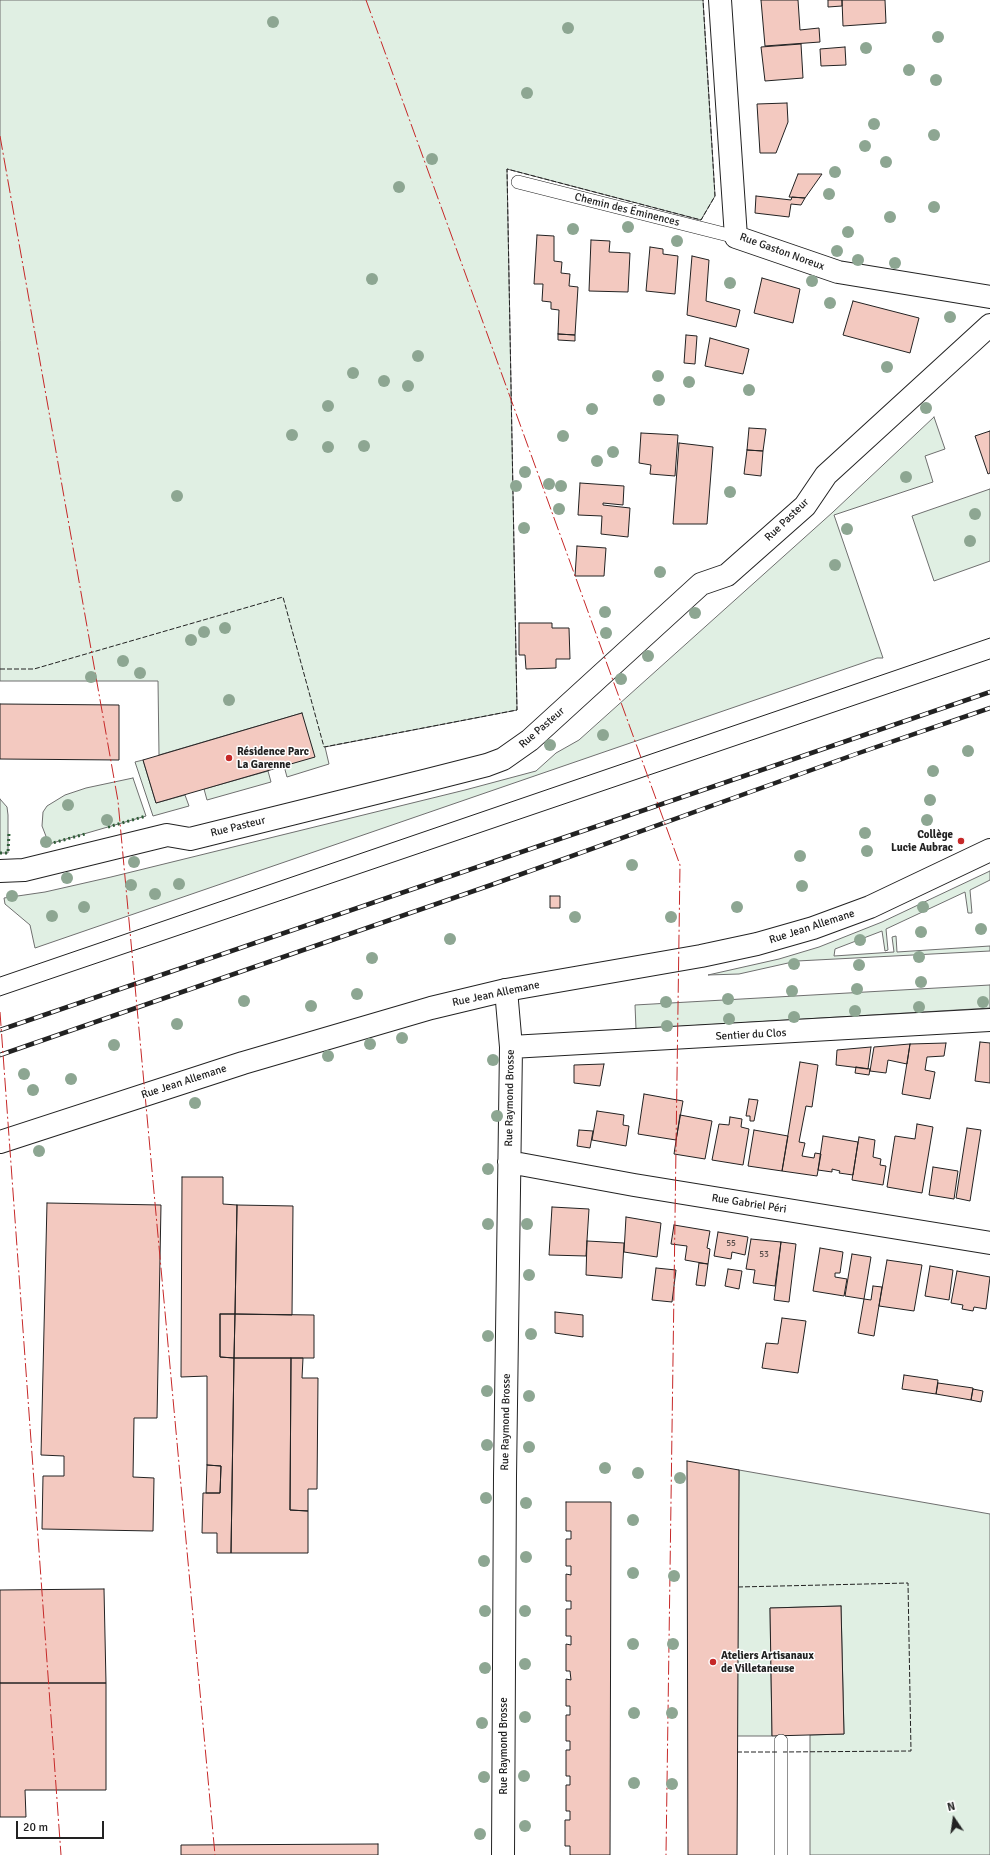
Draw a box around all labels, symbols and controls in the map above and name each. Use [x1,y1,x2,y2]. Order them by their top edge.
street label: Chemin des Éminences [573,191,681,229]
street label: Rue Gaston Noreux [738,231,826,273]
street label: Rue Pasteur [762,496,812,544]
street label: Rue Pasteur [517,705,567,751]
place label: Résidence Parc La Garenne [237,745,309,771]
marker: Résidence Parc La Garenne [224,753,234,763]
street label: Rue Pasteur [209,814,267,840]
place label: Collège Lucie Aubrac [891,828,953,854]
marker: Collège Lucie Aubrac [956,836,966,846]
street label: Rue Jean Allemane [768,907,856,947]
street label: Rue Jean Allemane [451,978,541,1010]
street label: Sentier du Clos [715,1027,787,1043]
street label: Rue Raymond Brosse [503,1049,517,1147]
street label: Rue Jean Allemane [140,1062,228,1102]
street label: Rue Gabriel Péri [711,1192,787,1216]
house number: 55 [726,1239,736,1249]
house number: 53 [759,1250,769,1260]
street label: Rue Raymond Brosse [499,1373,513,1471]
place label: Ateliers Artisanaux de Villetaneuse [721,1649,814,1675]
marker: Ateliers Artisanaux de Villetaneuse [708,1657,718,1667]
street label: Rue Raymond Brosse [497,1697,511,1795]
north arrow [934,1799,974,1839]
text: N [946,1800,956,1814]
scale bar [18,1813,106,1839]
text: 20 m [23,1820,48,1835]

